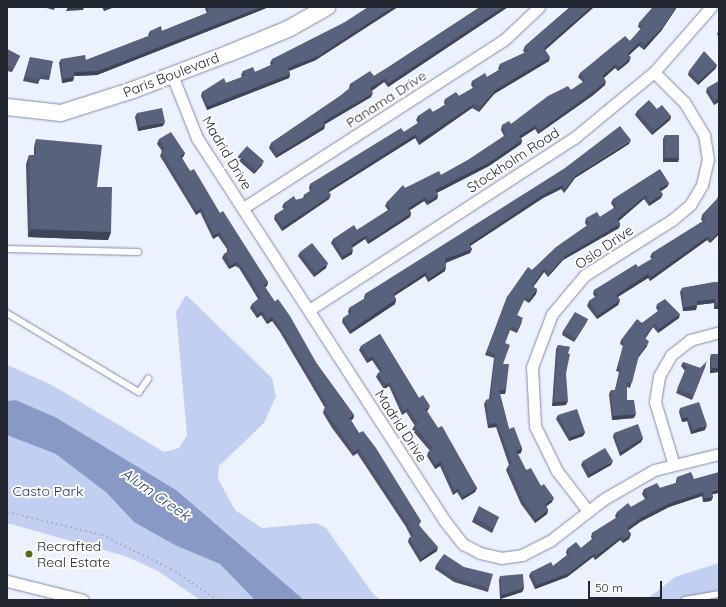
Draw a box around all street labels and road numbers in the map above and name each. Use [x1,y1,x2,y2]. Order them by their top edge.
street label: Paris Boulevard [121,49,221,101]
street label: Panama Drive [343,67,429,131]
street label: Madrid Drive [198,113,256,193]
street label: Stockholm Road [464,124,562,196]
street label: Oslo Drive [572,221,636,273]
street label: Madrid Drive [371,387,431,465]

